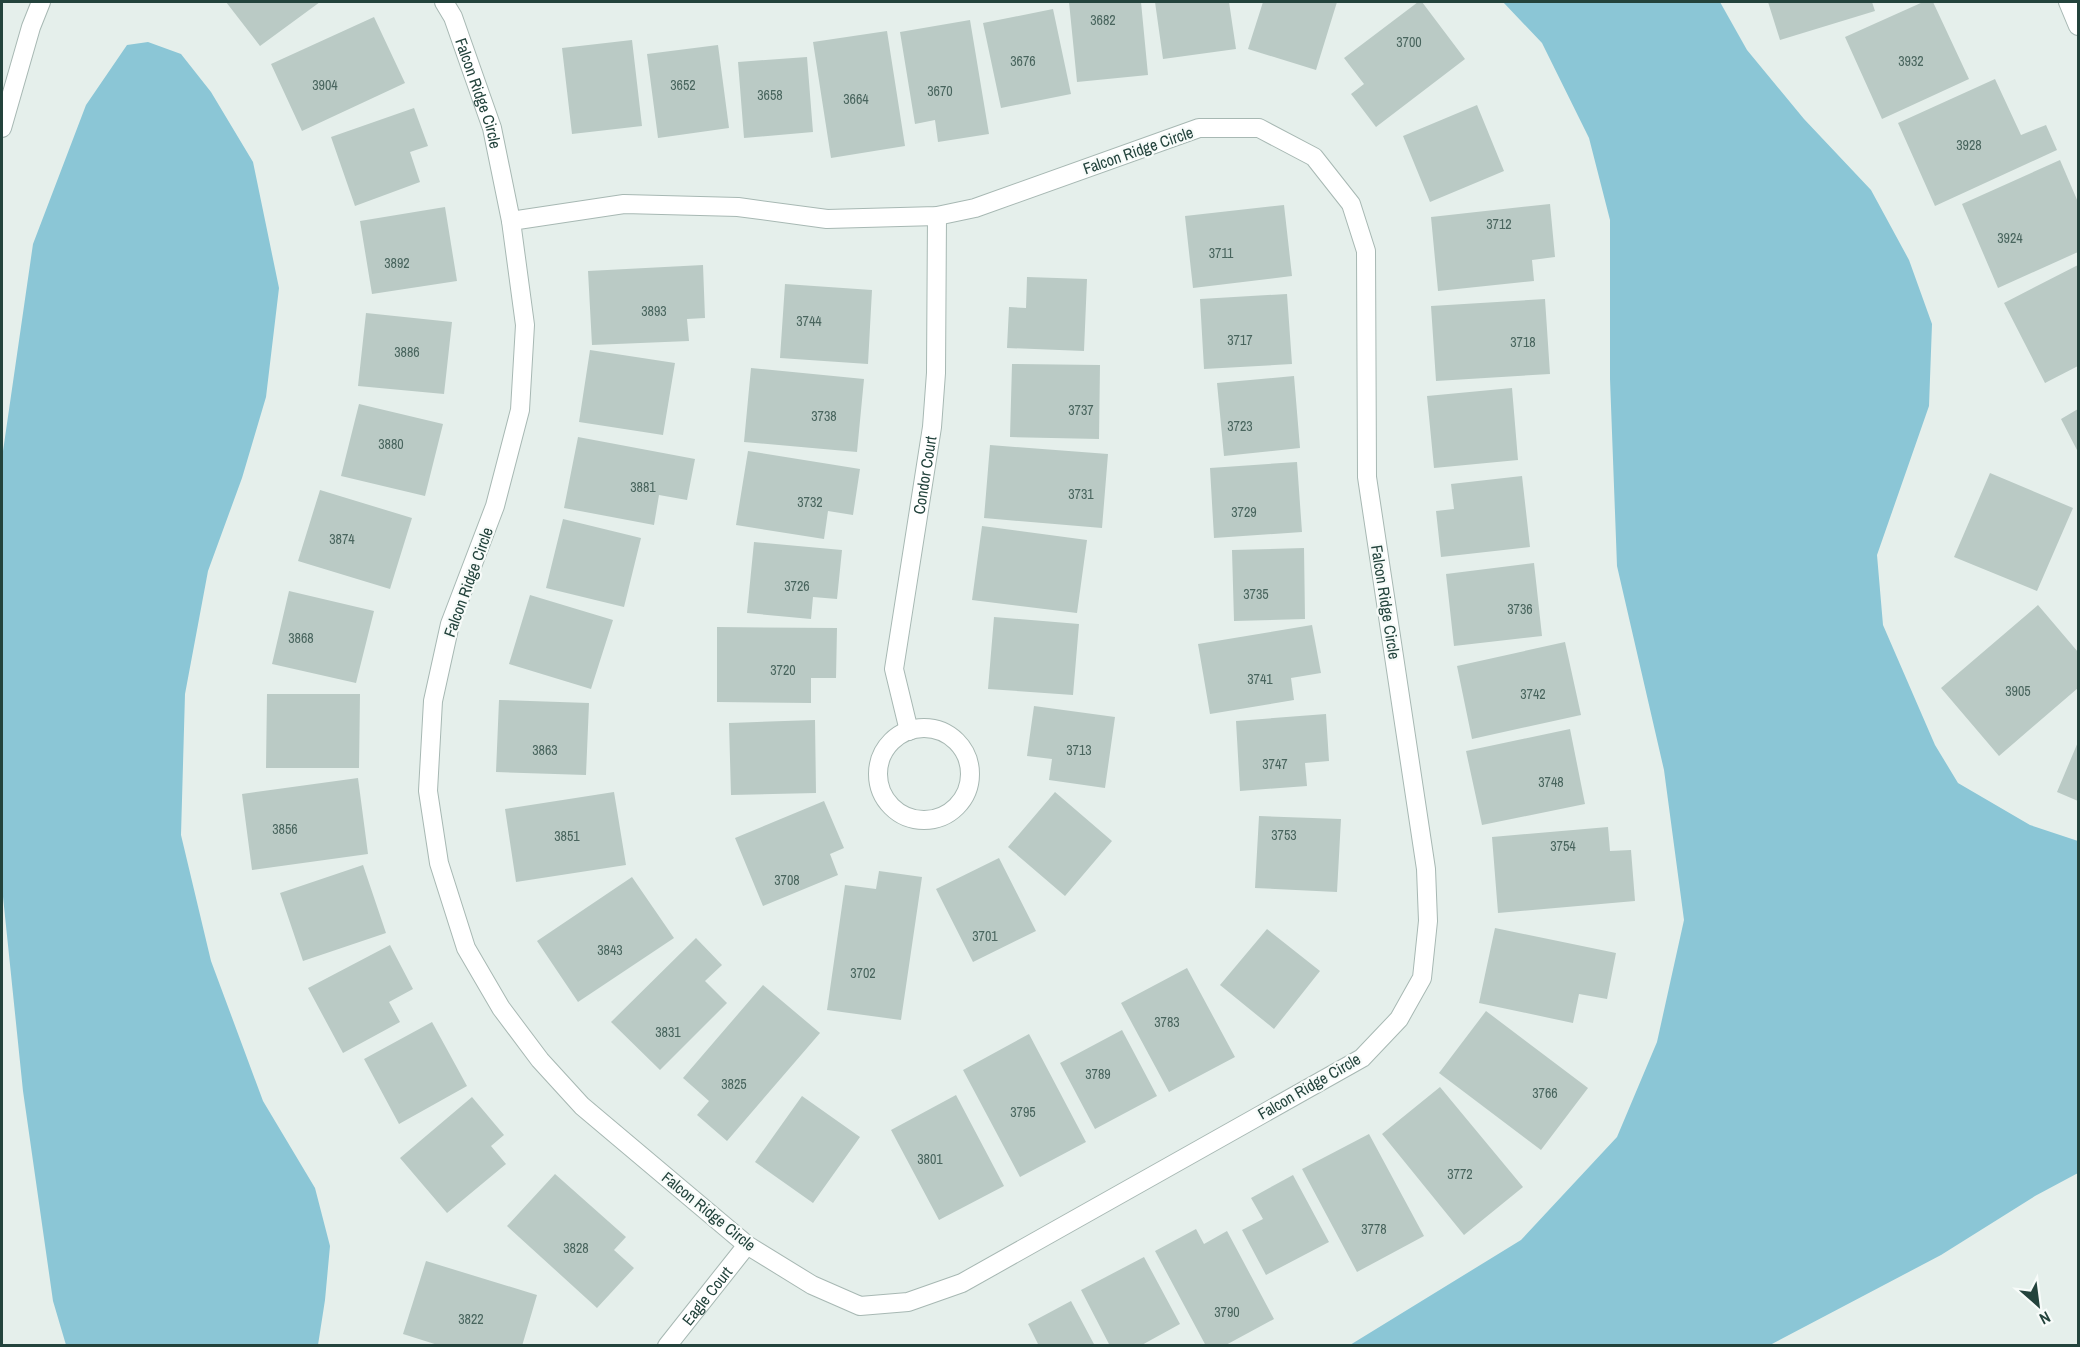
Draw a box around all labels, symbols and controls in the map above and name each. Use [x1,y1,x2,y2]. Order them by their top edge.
house number: 3682 [1090,11,1116,29]
house number: 3700 [1396,33,1422,51]
street label: Falcon Ridge Circle [450,35,507,150]
house number: 3676 [1010,52,1036,70]
house number: 3932 [1898,52,1924,70]
house number: 3904 [312,76,338,94]
house number: 3652 [670,76,696,94]
house number: 3670 [927,82,953,100]
house number: 3658 [757,86,783,104]
house number: 3664 [843,90,869,108]
street label: Falcon Ridge Circle [1080,121,1196,179]
house number: 3928 [1956,136,1982,154]
house number: 3712 [1486,215,1512,233]
house number: 3924 [1997,229,2023,247]
house number: 3711 [1209,244,1234,262]
house number: 3892 [384,254,410,272]
house number: 3893 [641,302,667,320]
house number: 3744 [796,312,822,330]
house number: 3717 [1227,331,1253,349]
house number: 3718 [1510,333,1536,351]
house number: 3886 [394,343,420,361]
house number: 3737 [1068,401,1094,419]
house number: 3738 [811,407,837,425]
house number: 3723 [1227,417,1253,435]
street label: Condor Court [907,434,941,516]
house number: 3880 [378,435,404,453]
house number: 3881 [630,478,656,496]
house number: 3731 [1068,485,1094,503]
house number: 3732 [797,493,823,511]
house number: 3729 [1231,503,1257,521]
street label: Falcon Ridge Circle [438,524,498,640]
house number: 3874 [329,530,355,548]
street label: Falcon Ridge Circle [1366,543,1406,661]
house number: 3726 [784,577,810,595]
house number: 3735 [1243,585,1269,603]
house number: 3736 [1507,600,1533,618]
house number: 3868 [288,629,314,647]
house number: 3720 [770,661,796,679]
house number: 3741 [1247,670,1273,688]
house number: 3905 [2005,682,2031,700]
house number: 3742 [1520,685,1546,703]
house number: 3863 [532,741,558,759]
house number: 3713 [1066,741,1092,759]
house number: 3747 [1262,755,1288,773]
house number: 3748 [1538,773,1564,791]
house number: 3856 [272,820,298,838]
house number: 3753 [1271,826,1297,844]
house number: 3851 [554,827,580,845]
house number: 3754 [1550,837,1576,855]
house number: 3708 [774,871,800,889]
house number: 3701 [972,927,998,945]
house number: 3843 [597,941,623,959]
house number: 3702 [850,964,876,982]
house number: 3783 [1154,1013,1180,1031]
house number: 3831 [655,1023,681,1041]
street label: Falcon Ridge Circle [1254,1048,1364,1124]
house number: 3789 [1085,1065,1111,1083]
house number: 3825 [721,1075,747,1093]
house number: 3766 [1532,1084,1558,1102]
house number: 3795 [1010,1103,1036,1121]
house number: 3801 [917,1150,943,1168]
house number: 3772 [1447,1165,1473,1183]
street label: Falcon Ridge Circle [657,1166,761,1256]
house number: 3778 [1361,1220,1387,1238]
house number: 3828 [563,1239,589,1257]
street label: Eagle Court [677,1262,737,1330]
north arrow [2008,1275,2068,1335]
house number: 3790 [1214,1303,1240,1321]
text: N [2036,1306,2054,1330]
house number: 3822 [458,1310,484,1328]

